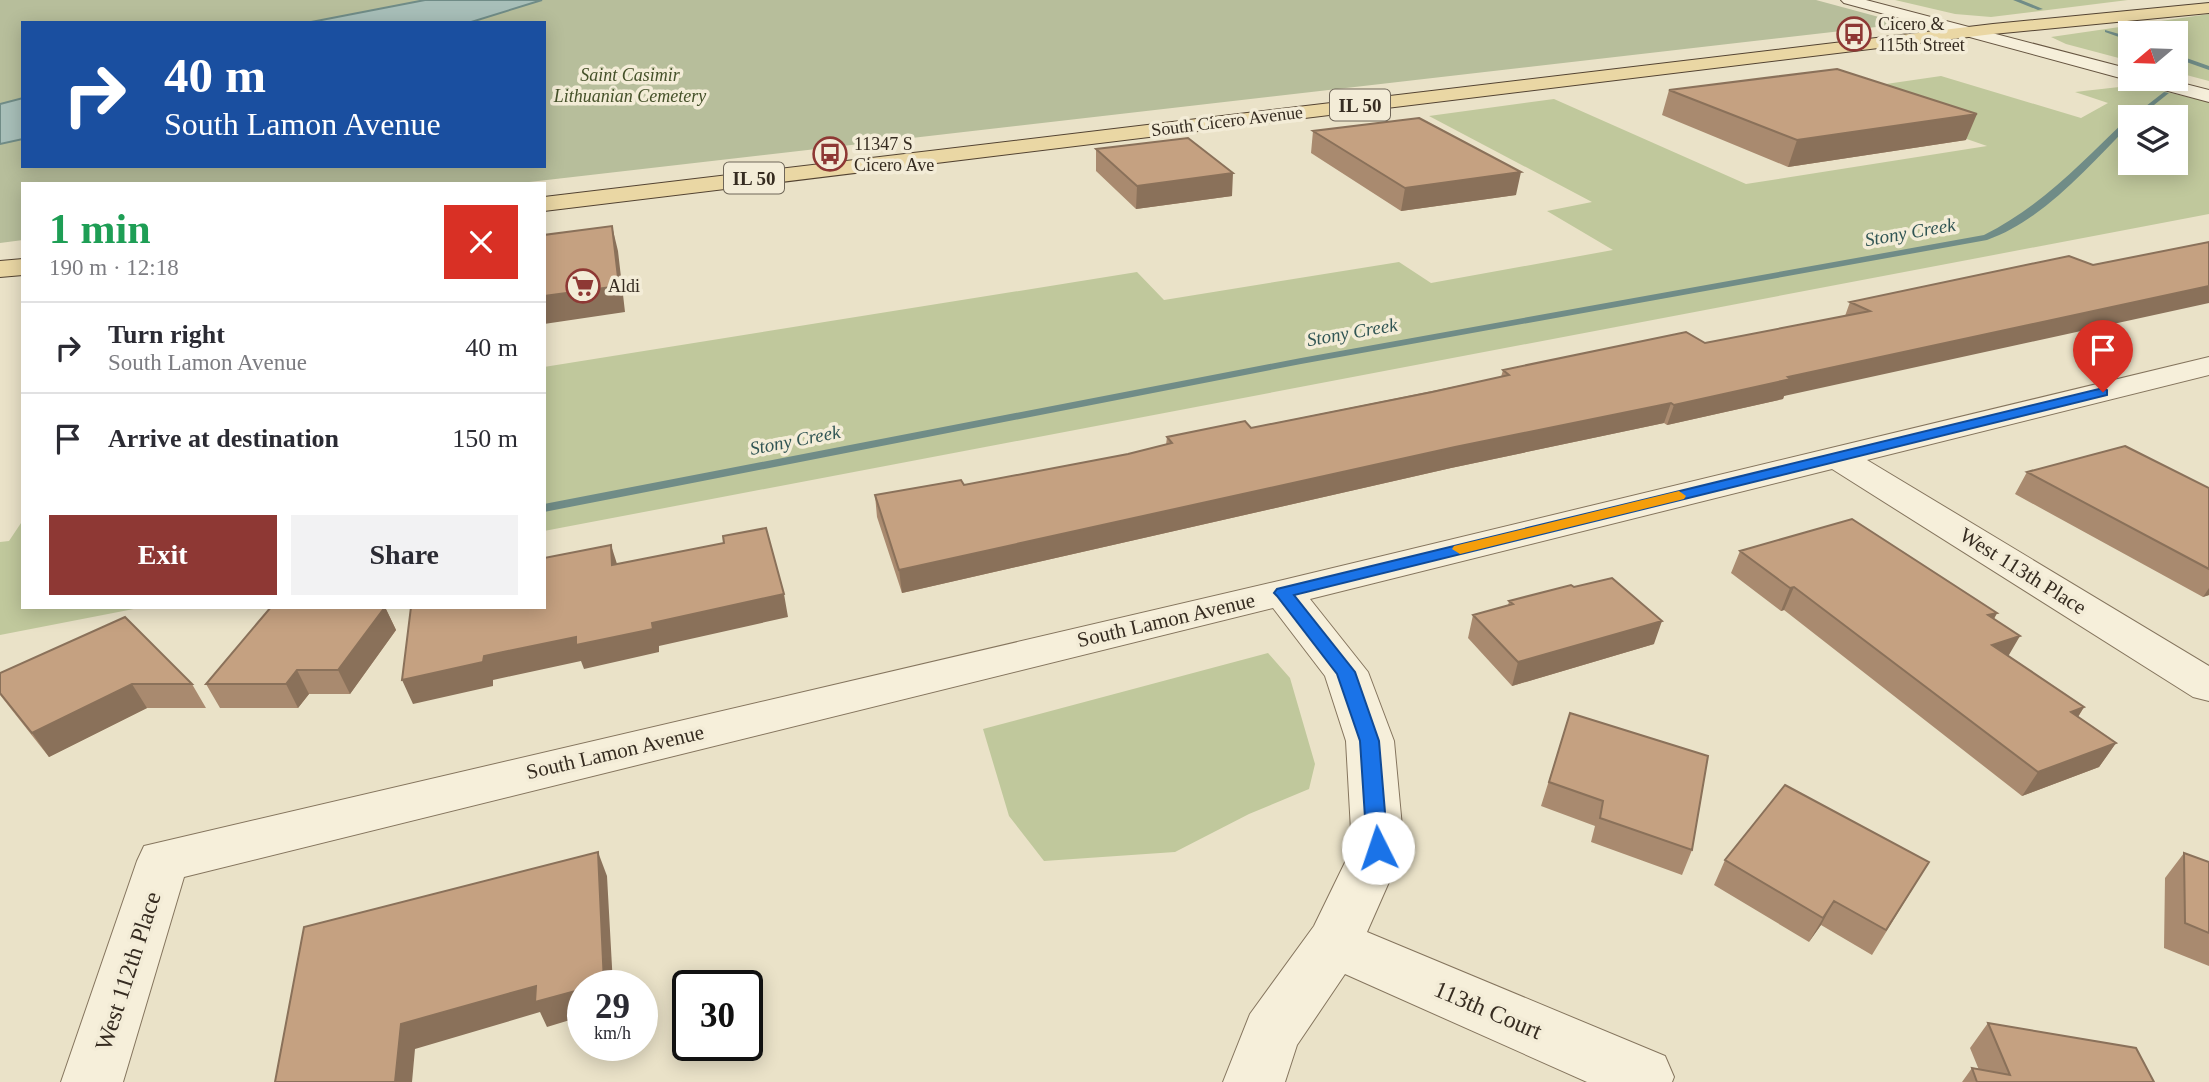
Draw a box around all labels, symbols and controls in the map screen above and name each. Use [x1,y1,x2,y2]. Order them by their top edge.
place label: Cicero & 115th Street [1878,14,1965,55]
bus stop icon: Cicero & 115th Street [1835,15,1873,53]
north arrow [2118,21,2188,91]
map controls [2118,21,2188,175]
text: 40 m [164,48,266,103]
icon: right [49,49,140,140]
park label: Saint Casimir Lithuanian Cemetery [553,65,706,106]
road number: IL 50 [1330,90,1390,120]
street label: South Cicero Avenue [1150,102,1304,140]
button: layers [2118,105,2188,175]
text: South Lamon Avenue [164,106,441,142]
place label: 11347 S Cicero Ave [854,134,934,175]
bus stop icon: 11347 S Cicero Ave [811,135,849,173]
road number: IL 50 [724,162,784,194]
button: close [444,205,518,279]
text: 1 min [49,206,151,252]
water label: Stony Creek [1863,214,1957,250]
text: 190 m · 12:18 [49,255,179,280]
supermarket icon: Aldi [564,267,602,305]
place label: Aldi [608,276,640,296]
water label: Stony Creek [1305,314,1399,350]
text: Turn right [108,320,225,349]
pin [2073,320,2133,392]
icon: right [49,329,87,367]
icon: arrive [2084,331,2122,369]
text: 40 m [465,333,518,362]
text: South Lamon Avenue [108,350,307,375]
icon: arrive [49,420,87,458]
water label: Stony Creek [748,421,843,459]
text: Arrive at destination [108,424,339,453]
text: 150 m [452,424,518,453]
button: Exit [49,515,277,595]
button: Share [291,515,518,595]
street label: West 113th Place [1955,523,2091,619]
street label: South Lamon Avenue [1075,588,1257,652]
street label: South Lamon Avenue [524,720,706,784]
position arrow [1341,811,1415,885]
street label: West 112th Place [90,888,166,1054]
speed limit sign: 30 [672,970,763,1061]
street label: 113th Court [1430,976,1546,1044]
text: 29 [595,987,630,1026]
text: km/h [594,1023,631,1043]

